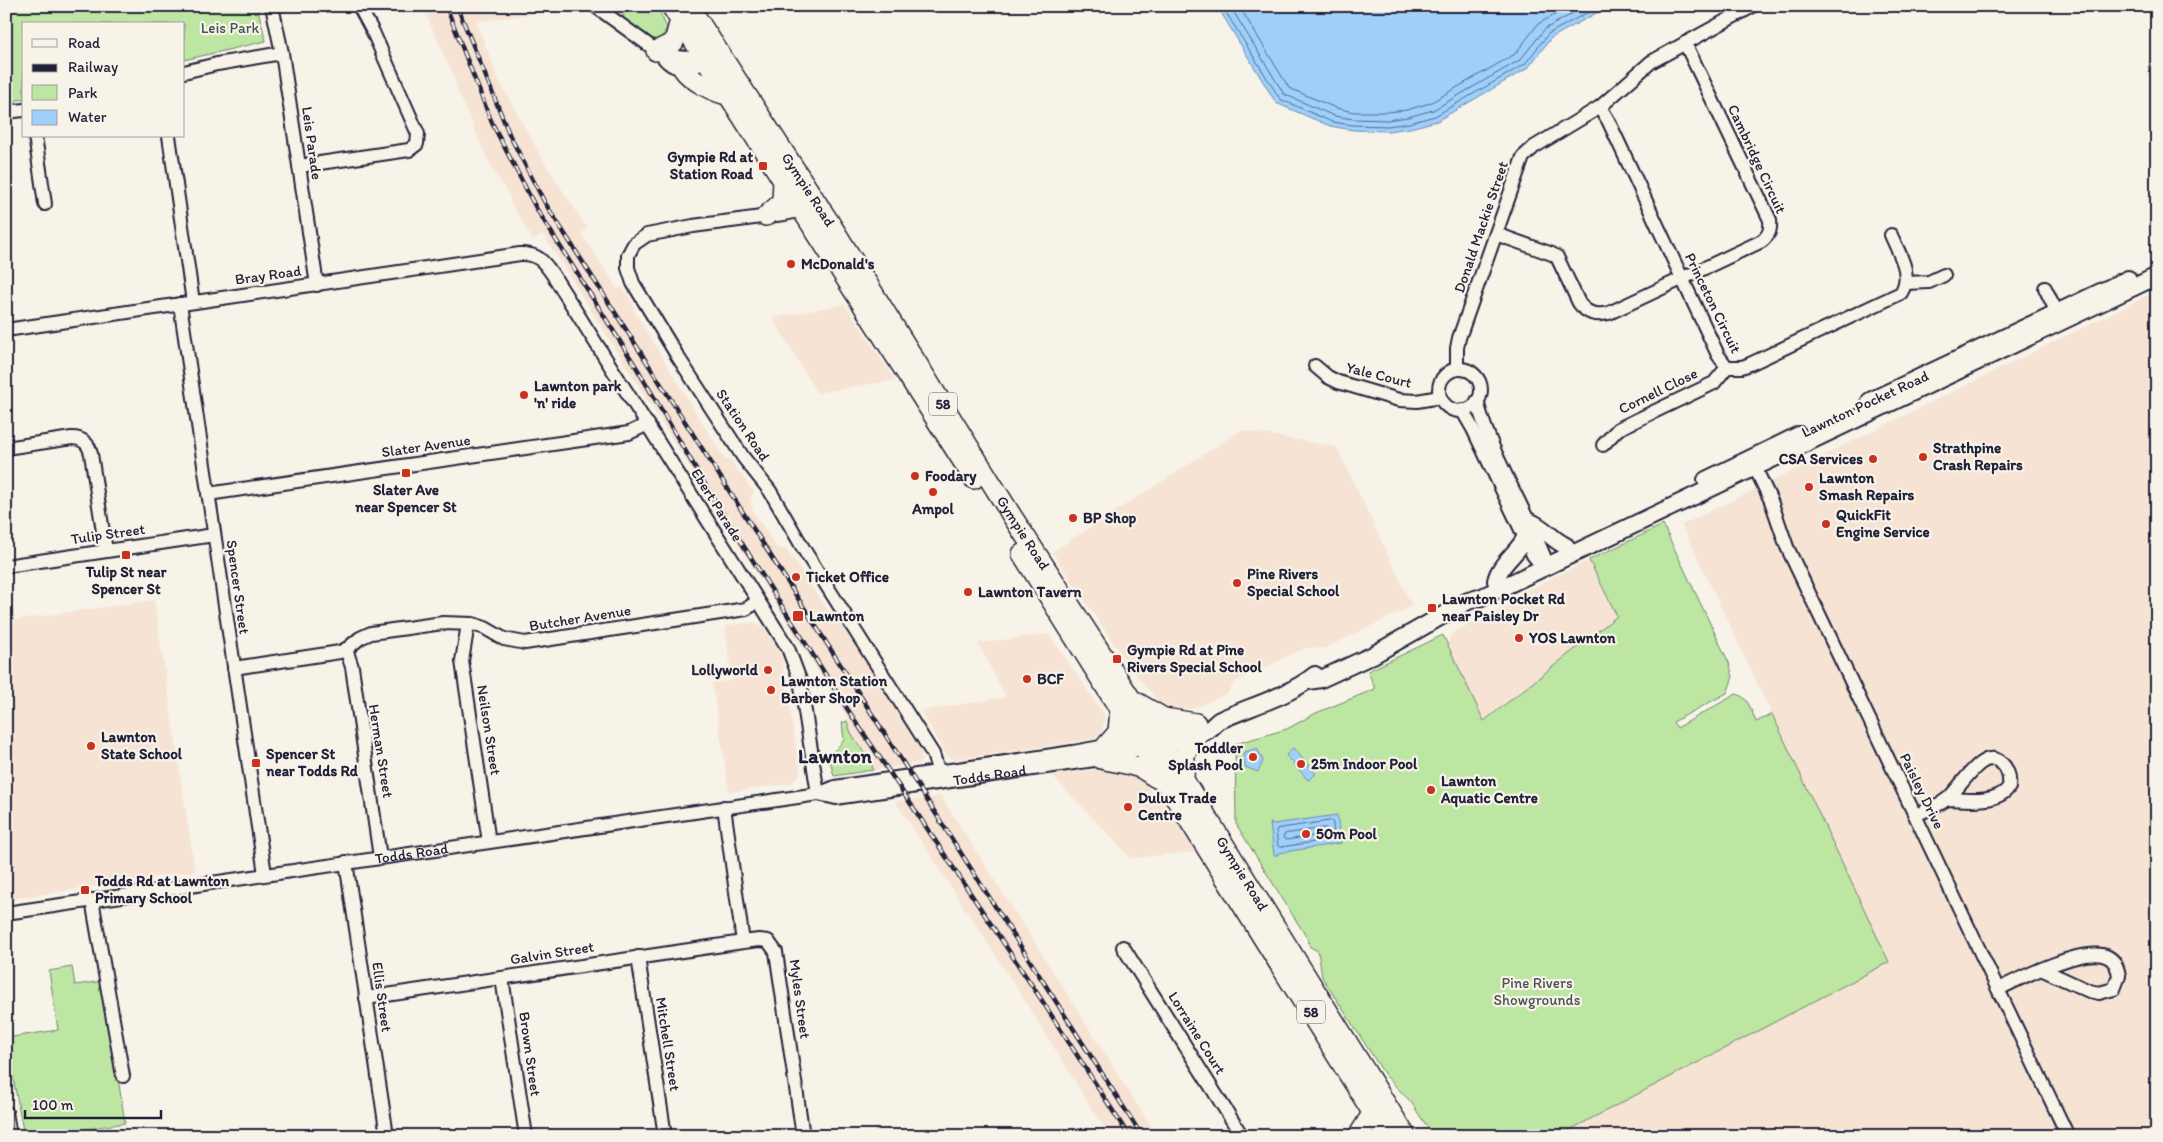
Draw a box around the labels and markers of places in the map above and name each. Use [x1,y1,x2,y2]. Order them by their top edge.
place label: Gympie Rd at Station Road [667,148,754,183]
marker: Gympie Rd at Station Road [757,160,769,172]
place label: McDonald's [801,255,875,273]
marker: McDonald's [785,258,797,270]
place label: Lawnton park 'n' ride [534,377,622,412]
marker: Lawnton park 'n' ride [518,389,530,401]
place label: Strathpine Crash Repairs [1933,439,2023,475]
place label: CSA Services [1779,450,1863,468]
marker: Strathpine Crash Repairs [1917,451,1929,463]
marker: CSA Services [1867,453,1879,465]
marker: Slater Ave near Spencer St [400,467,412,479]
place label: Foodary [925,467,977,486]
place label: Lawnton Smash Repairs [1819,469,1915,505]
marker: Foodary [909,470,921,482]
place label: Slater Ave near Spencer St [354,481,457,517]
marker: Lawnton Smash Repairs [1803,481,1815,493]
marker: Ampol [927,486,939,498]
place label: Ampol [911,500,955,519]
place label: QuickFit Engine Service [1836,506,1930,542]
place label: BP Shop [1083,509,1137,528]
marker: BP Shop [1067,512,1079,524]
marker: QuickFit Engine Service [1820,518,1832,530]
marker: Tulip St near Spencer St [120,549,132,561]
place label: Tulip St near Spencer St [85,563,167,599]
place label: Pine Rivers Special School [1247,565,1340,601]
place label: Ticket Office [805,568,889,586]
marker: Ticket Office [790,571,802,583]
marker: Pine Rivers Special School [1231,577,1243,589]
place label: Lawnton Tavern [978,583,1082,601]
marker: Lawnton Tavern [962,586,974,598]
place label: Lawnton Pocket Rd near Paisley Dr [1441,590,1566,626]
marker: Lawnton Pocket Rd near Paisley Dr [1426,602,1438,614]
place label: Lawnton [809,607,865,625]
marker: Lawnton [791,609,805,623]
place label: YOS Lawnton [1528,629,1616,647]
marker: YOS Lawnton [1513,632,1525,644]
place label: Gympie Rd at Pine Rivers Special School [1127,641,1262,677]
marker: Gympie Rd at Pine Rivers Special School [1111,653,1123,665]
place label: Lollyworld [691,661,759,680]
marker: Lollyworld [762,664,774,676]
place label: BCF [1037,670,1064,688]
place label: Lawnton Station Barber Shop [781,672,888,708]
marker: BCF [1021,673,1033,685]
marker: Lawnton Station Barber Shop [765,684,777,696]
place label: Lawnton State School [101,728,183,763]
place label: Toddler Splash Pool [1168,739,1244,775]
marker: Lawnton State School [85,740,97,752]
place label: Spencer St near Todds Rd [265,745,359,780]
marker: Toddler Splash Pool [1247,751,1259,763]
place label: 25m Indoor Pool [1311,755,1418,773]
marker: Spencer St near Todds Rd [250,757,262,769]
marker: 25m Indoor Pool [1295,758,1307,770]
place label: Lawnton Aquatic Centre [1440,772,1538,808]
marker: Lawnton Aquatic Centre [1425,784,1437,796]
place label: Dulux Trade Centre [1138,789,1217,824]
marker: Dulux Trade Centre [1122,801,1134,813]
place label: 50m Pool [1316,825,1378,843]
marker: 50m Pool [1300,828,1312,840]
place label: Todds Rd at Lawnton Primary School [94,872,230,908]
marker: Todds Rd at Lawnton Primary School [79,884,91,896]

